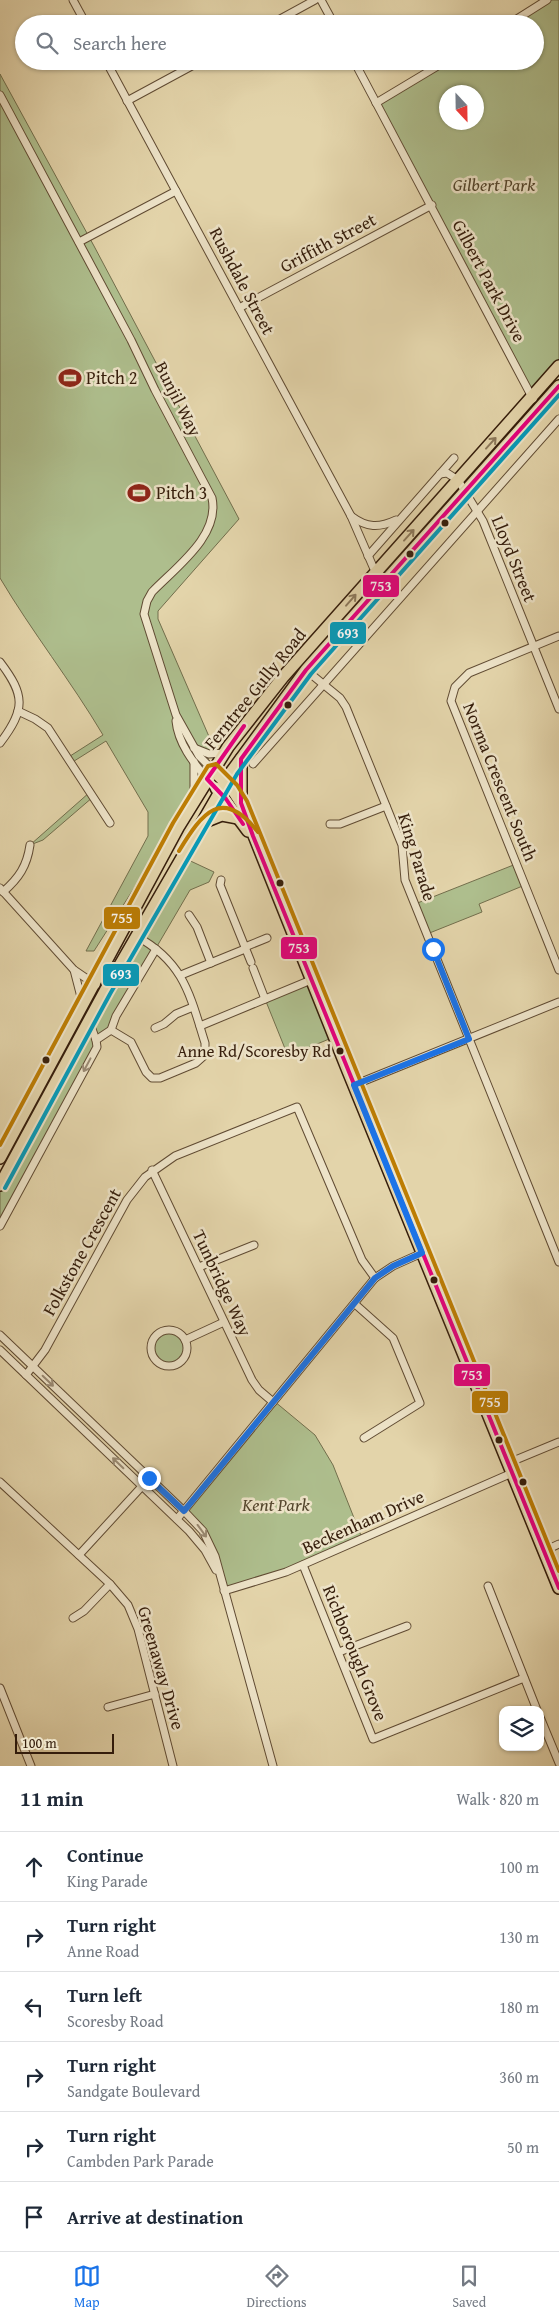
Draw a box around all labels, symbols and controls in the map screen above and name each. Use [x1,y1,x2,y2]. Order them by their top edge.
search box [15,15,544,70]
icon: search [33,29,61,57]
text: Search here [73,29,167,57]
north arrow [439,85,484,130]
park label: Gilbert Park [453,171,536,198]
street label: Griffith Street [275,206,381,279]
street label: Gilbert Park Drive [446,215,533,347]
street label: Rushdale Street [203,222,282,340]
street label: Bunjil Way [148,357,209,441]
place label: Pitch 2 [86,364,138,391]
sports icon: Pitch 2 [57,365,83,391]
one-way arrow [485,437,496,450]
place label: Pitch 3 [156,479,208,506]
sports icon: Pitch 3 [126,480,152,506]
street label: Lloyd Street [485,512,544,607]
unlabelled marker [440,518,450,528]
one-way arrow [403,528,415,541]
unlabelled marker [405,549,415,559]
line badge: 753 [362,574,400,598]
text: 753 [370,576,392,596]
one-way arrow [346,593,357,606]
line badge: 693 [329,621,367,645]
street label: Ferntree Gully Road [197,622,312,755]
text: 693 [337,623,359,643]
street label: Norma Crescent South [456,698,545,865]
unlabelled marker [283,700,293,710]
street label: King Parade [391,810,444,904]
unlabelled marker [275,878,285,888]
line badge: 755 [103,906,141,930]
text: 755 [111,908,133,928]
line badge: 753 [280,936,318,960]
text: 753 [288,938,310,958]
route start [422,938,445,961]
line badge: 693 [102,963,140,987]
text: 693 [110,964,132,984]
place label: Anne Rd/Scoresby Rd [177,1038,331,1063]
marker: Anne Rd/Scoresby Rd [335,1046,345,1056]
unlabelled marker [41,1055,51,1065]
one-way arrow [82,1058,92,1073]
street label: Folkstone Crescent [35,1183,128,1320]
street label: Tunbridge Way [186,1225,259,1341]
unlabelled marker [429,1275,439,1285]
line badge: 753 [453,1363,491,1387]
text: 753 [461,1365,483,1385]
one-way arrow [42,1375,54,1387]
line badge: 755 [471,1390,509,1414]
text: 755 [479,1392,501,1412]
unlabelled marker [494,1435,504,1445]
one-way arrow [112,1457,125,1469]
route end [138,1467,161,1490]
unlabelled marker [518,1477,528,1487]
street label: Beckenham Drive [297,1482,428,1561]
park label: Kent Park [241,1491,311,1518]
one-way arrow [197,1524,207,1538]
street label: Richborough Grove [316,1581,395,1725]
street label: Greenaway Drive [131,1603,192,1733]
map controls [499,1706,544,1751]
button: layers [499,1706,544,1751]
scale bar [15,1731,114,1754]
text: 100 m [22,1733,57,1753]
text: 11 min [20,1783,83,1814]
text: Walk · 820 m [456,1787,539,1811]
text: Continue [67,1841,144,1869]
icon: ahead [20,1853,48,1881]
text: 100 m [499,1855,539,1879]
text: King Parade [67,1869,148,1893]
text: Turn right [67,1911,156,1939]
icon: right [20,1923,48,1951]
text: 130 m [499,1925,539,1949]
text: Anne Road [67,1939,139,1963]
text: Turn left [67,1981,142,2009]
icon: left [20,1993,48,2021]
text: 180 m [499,1995,539,2019]
text: Scoresby Road [67,2009,164,2033]
text: Turn right [67,2051,156,2079]
icon: right [20,2063,48,2091]
text: 360 m [499,2065,539,2089]
text: Sandgate Boulevard [67,2079,200,2103]
text: Turn right [67,2121,156,2149]
icon: right [20,2133,48,2161]
text: 50 m [507,2135,539,2159]
text: Cambden Park Parade [67,2149,214,2173]
icon: arrive [20,2203,48,2231]
text: Arrive at destination [67,2203,243,2231]
tab: Map [73,2262,101,2312]
tab: Directions [246,2262,307,2312]
tab: Saved [452,2262,486,2312]

